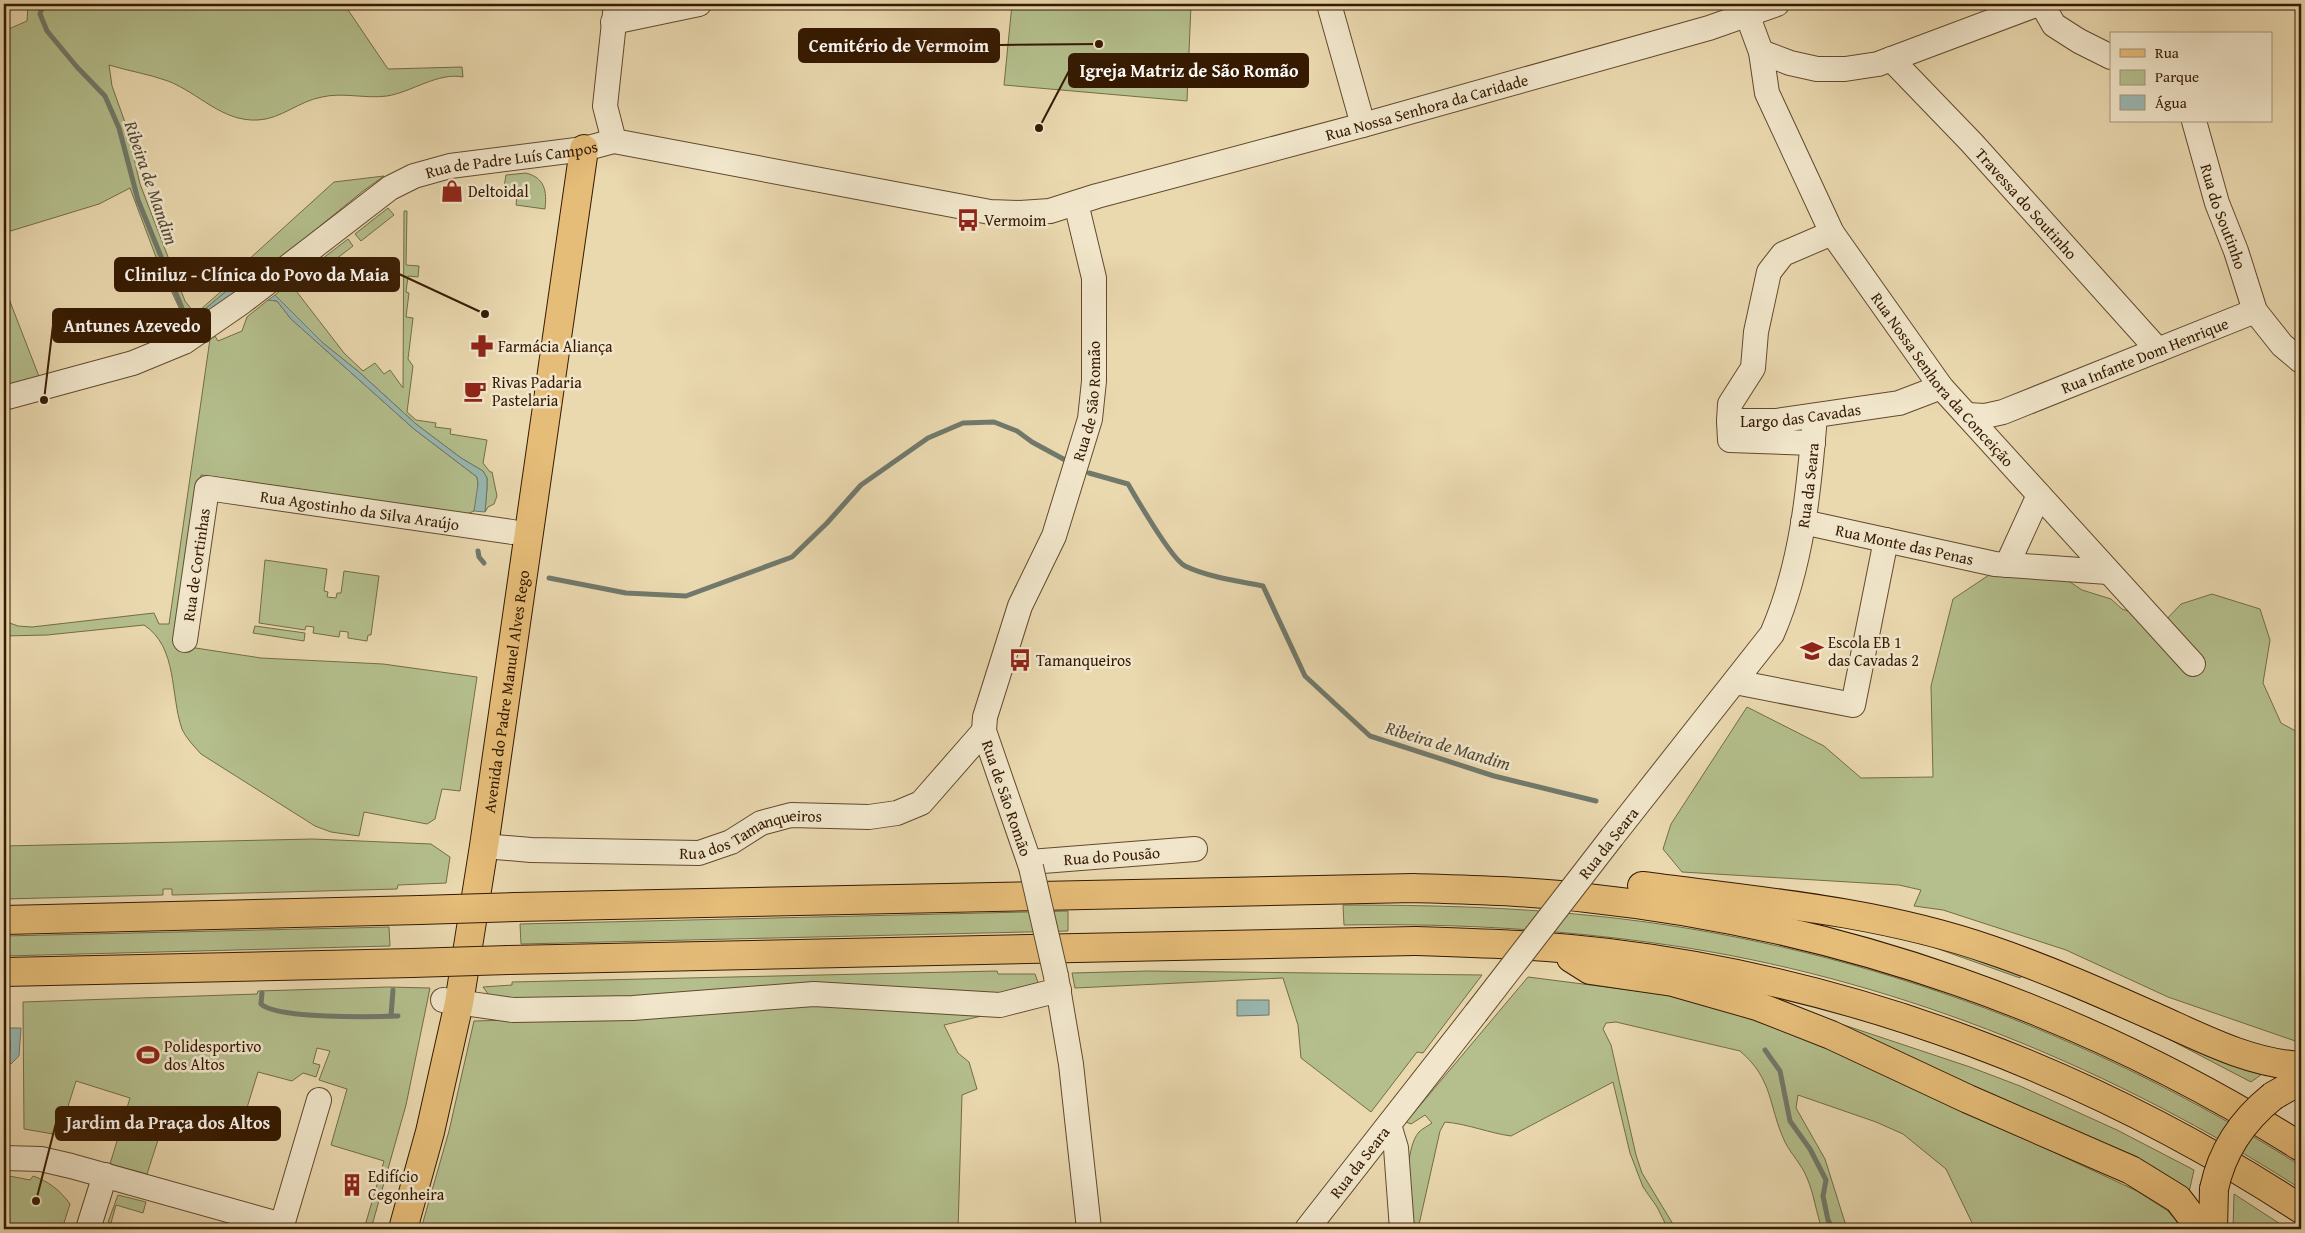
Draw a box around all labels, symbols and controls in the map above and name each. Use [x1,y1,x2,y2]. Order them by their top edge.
callout: Cemitério de Vermoim [799,29,999,62]
text: Cemitério de Vermoim [809,32,990,59]
legend [2110,32,2272,122]
text: Rua [2155,42,2179,63]
callout: Igreja Matriz de São Romão [1069,54,1308,87]
text: Igreja Matriz de São Romão [1079,57,1299,84]
text: Parque [2155,66,2199,87]
street label: Rua Nossa Senhora da Caridade [1323,67,1531,147]
text: Água [2155,92,2187,113]
water label: Ribeira de Mandim [117,116,185,249]
street label: Rua de Padre Luís Campos [422,134,600,184]
street label: Travessa do Soutinho [1970,142,2083,265]
street label: Rua do Soutinho [2195,161,2253,272]
shop icon: Deltoidal [439,178,465,204]
place label: Deltoidal [468,179,529,203]
bus stop icon: Vermoim [955,207,981,233]
place label: Vermoim [984,208,1046,232]
callout: Cliniluz - Clínica do Povo da Maia [115,258,399,291]
text: Cliniluz - Clínica do Povo da Maia [125,261,390,288]
street label: Rua Nossa Senhora da Conceição [1865,287,2020,472]
callout: Antunes Azevedo [53,309,210,342]
street label: Rua Infante Dom Henrique [2057,311,2232,400]
text: Antunes Azevedo [64,312,201,339]
pharmacy icon: Farmácia Aliança [469,333,495,359]
place label: Farmácia Aliança [498,334,613,358]
street label: Rua de São Romão [1066,341,1106,464]
place label: Rivas Padaria Pastelaria [492,370,582,412]
cafe icon: Rivas Padaria Pastelaria [462,378,488,404]
street label: Largo das Cavadas [1740,397,1862,433]
street label: Rua da Seara [1791,441,1825,530]
street label: Rua Agostinho da Silva Araújo [259,484,461,536]
street label: Rua de Cortinhas [176,507,216,623]
street label: Rua Monte das Penas [1833,517,1976,571]
street label: Avenida do Padre Manuel Alves Rego [477,568,535,815]
place label: Escola EB 1 das Cavadas 2 [1828,630,1919,672]
school or university icon: Escola EB 1 das Cavadas 2 [1799,638,1825,664]
bus stop icon: Tamanqueiros [1007,647,1033,673]
place label: Tamanqueiros [1036,648,1131,672]
water label: Ribeira de Mandim [1381,713,1514,777]
street label: Rua de São Romão [976,737,1038,859]
street label: Rua da Seara [1572,802,1644,884]
street label: Rua dos Tamanqueiros [679,803,822,865]
street label: Rua do Pousão [1063,840,1161,871]
place label: Polidesportivo dos Altos [164,1034,262,1076]
sports icon: Polidesportivo dos Altos [135,1042,161,1068]
callout: Jardim da Praça dos Altos [56,1107,280,1140]
text: Jardim da Praça dos Altos [63,1109,270,1136]
street label: Rua da Seara [1324,1121,1395,1203]
place label: Edifício Cegonheira [368,1164,445,1206]
building icon: Edifício Cegonheira [339,1172,365,1198]

